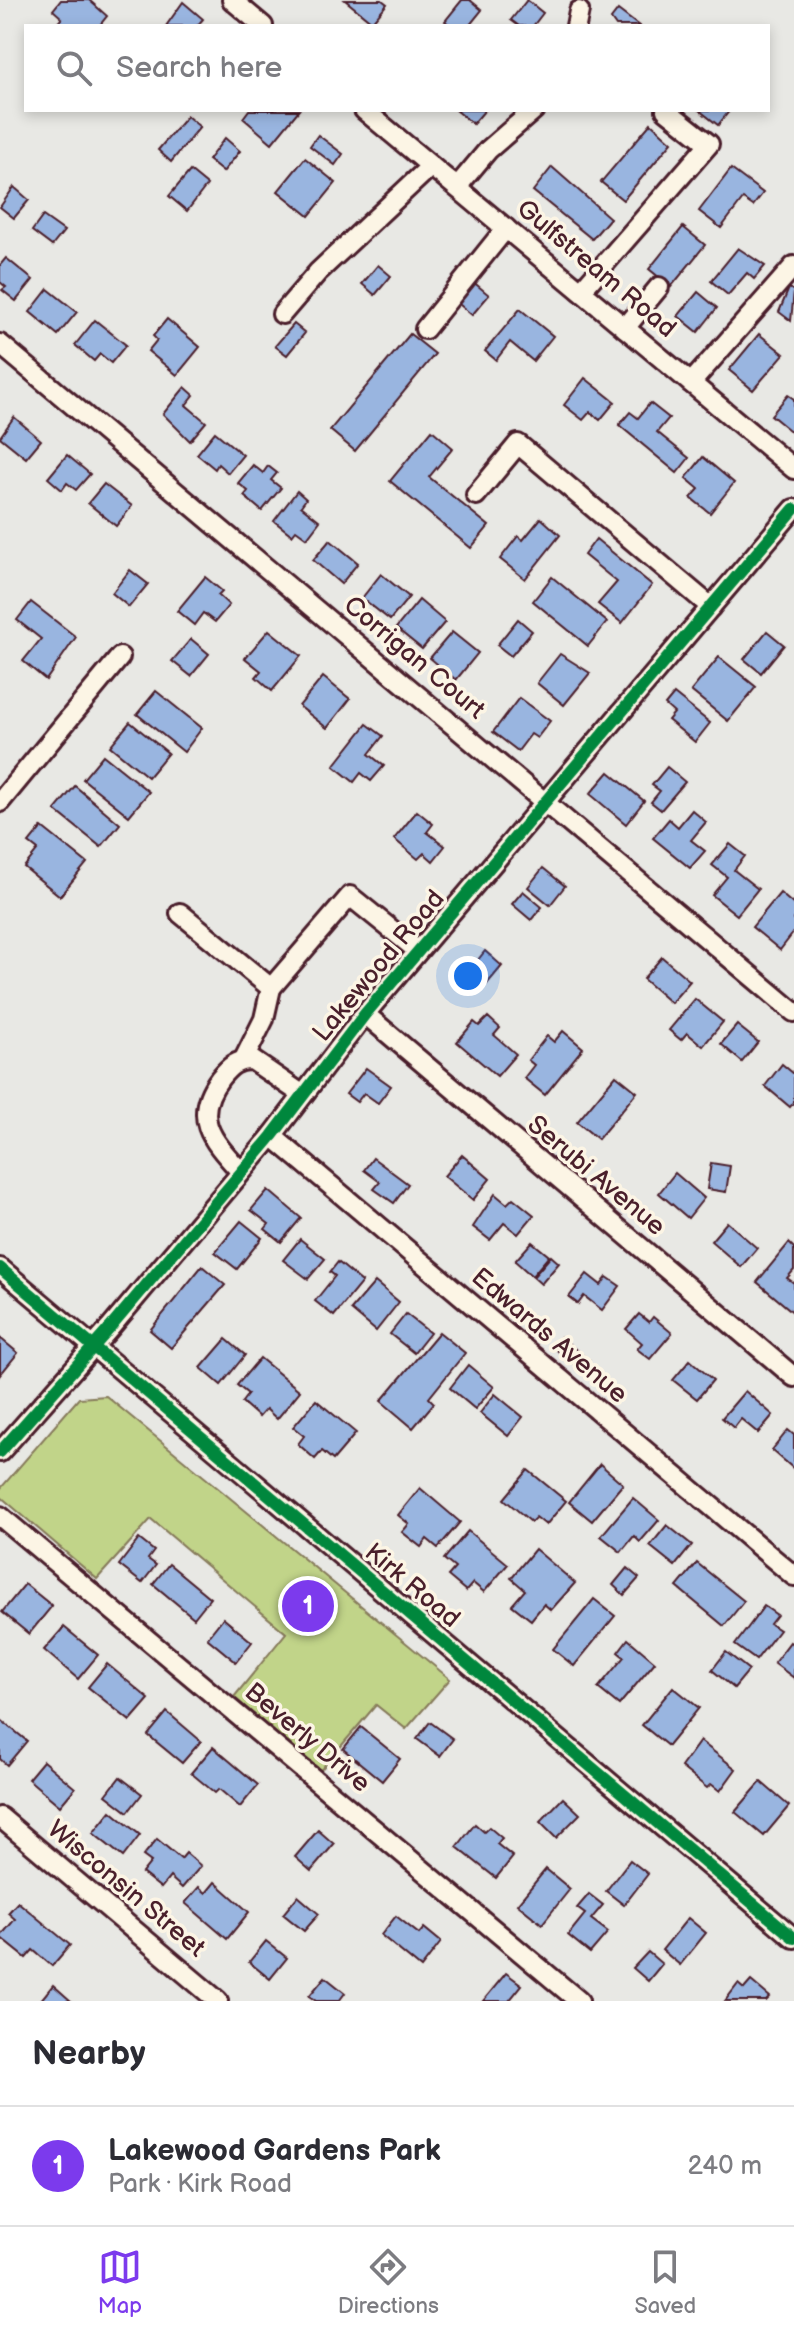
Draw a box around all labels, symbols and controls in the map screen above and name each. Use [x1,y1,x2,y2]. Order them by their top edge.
search box [24,24,770,112]
icon: search [52,46,96,90]
text: Search here [116,50,282,86]
street label: Gulfstream Road [510,193,682,345]
street label: Corrigan Court [337,590,491,726]
street label: Lakewood Road [307,884,451,1048]
your location [448,956,488,996]
street label: Serubi Avenue [521,1109,671,1243]
street label: Edwards Avenue [465,1262,633,1410]
street label: Kirk Road [358,1537,466,1635]
pin: 1 [282,1576,334,1636]
street label: Beverly Drive [238,1677,376,1799]
street label: Wisconsin Street [41,1814,211,1964]
text: Nearby [32,2033,146,2074]
text: Lakewood Gardens Park [108,2133,441,2169]
text: 1 [53,2151,63,2182]
text: 240 m [687,2151,762,2182]
text: Park · Kirk Road [108,2169,292,2200]
tab: Map [98,2245,142,2320]
tab: Directions [338,2245,439,2320]
tab: Saved [634,2245,696,2320]

